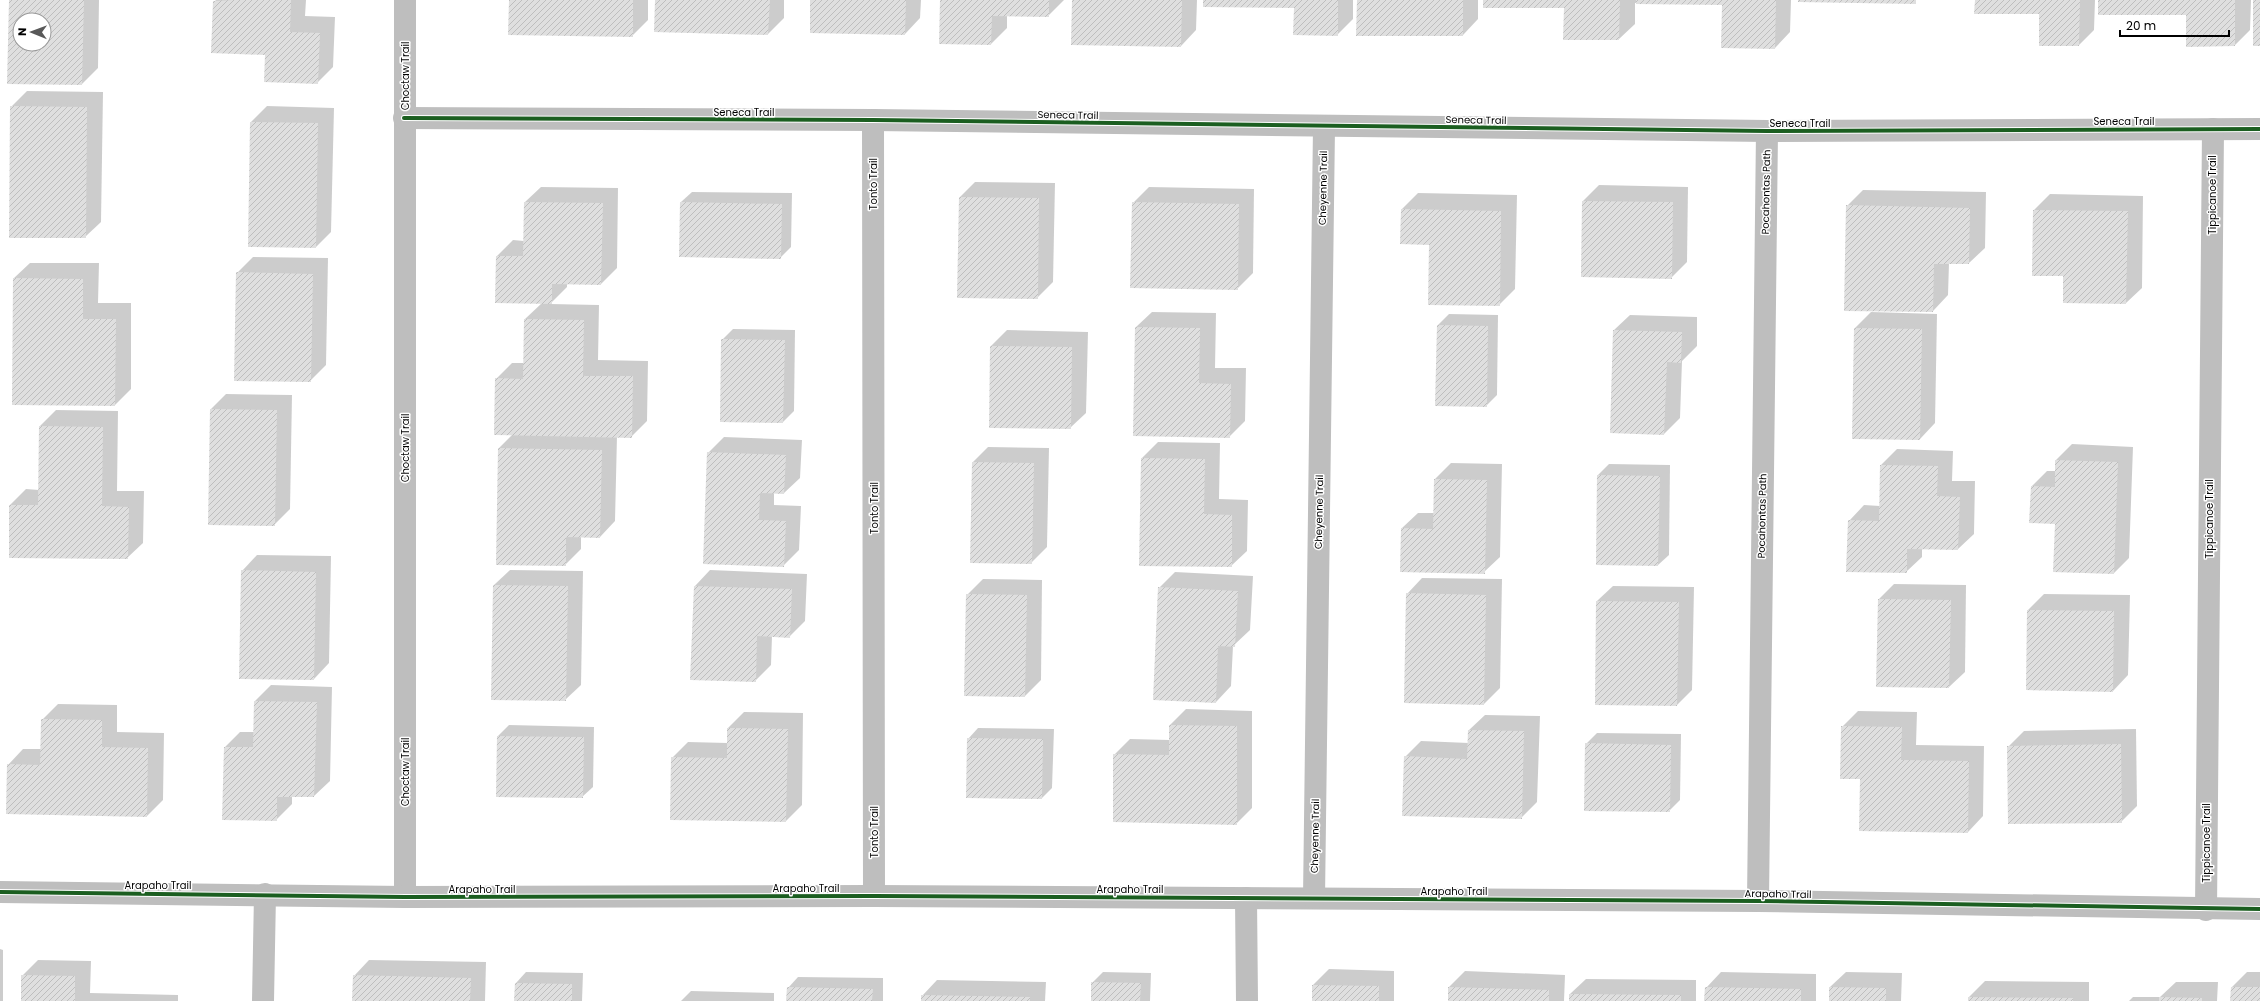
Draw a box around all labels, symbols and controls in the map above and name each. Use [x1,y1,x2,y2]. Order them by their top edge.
north arrow [12,12,52,52]
scale bar [2120,12,2229,38]
text: 20 m [2126,17,2156,34]
text: N [14,28,30,36]
street label: Choctaw Trail [398,42,413,110]
street label: Seneca Trail [714,105,775,120]
street label: Seneca Trail [1037,107,1099,123]
street label: Seneca Trail [1445,112,1507,128]
street label: Seneca Trail [2094,114,2155,129]
street label: Seneca Trail [1770,116,1831,131]
street label: Pocahontas Path [1758,149,1774,235]
street label: Cheyenne Trail [1315,151,1331,225]
street label: Tippicanoe Trail [2205,155,2220,235]
street label: Tonto Trail [866,158,881,210]
street label: Choctaw Trail [398,414,413,482]
street label: Pocahontas Path [1754,473,1770,559]
street label: Cheyenne Trail [1311,475,1327,549]
street label: Tippicanoe Trail [2202,479,2217,559]
street label: Tonto Trail [867,482,882,534]
street label: Choctaw Trail [398,738,413,806]
street label: Cheyenne Trail [1307,799,1323,873]
street label: Tippicanoe Trail [2199,803,2214,883]
street label: Tonto Trail [867,806,882,858]
street label: Arapaho Trail [124,878,192,893]
street label: Arapaho Trail [772,881,840,896]
street label: Arapaho Trail [448,882,516,897]
street label: Arapaho Trail [1096,882,1164,897]
street label: Arapaho Trail [1420,884,1488,899]
street label: Arapaho Trail [1744,886,1812,902]

